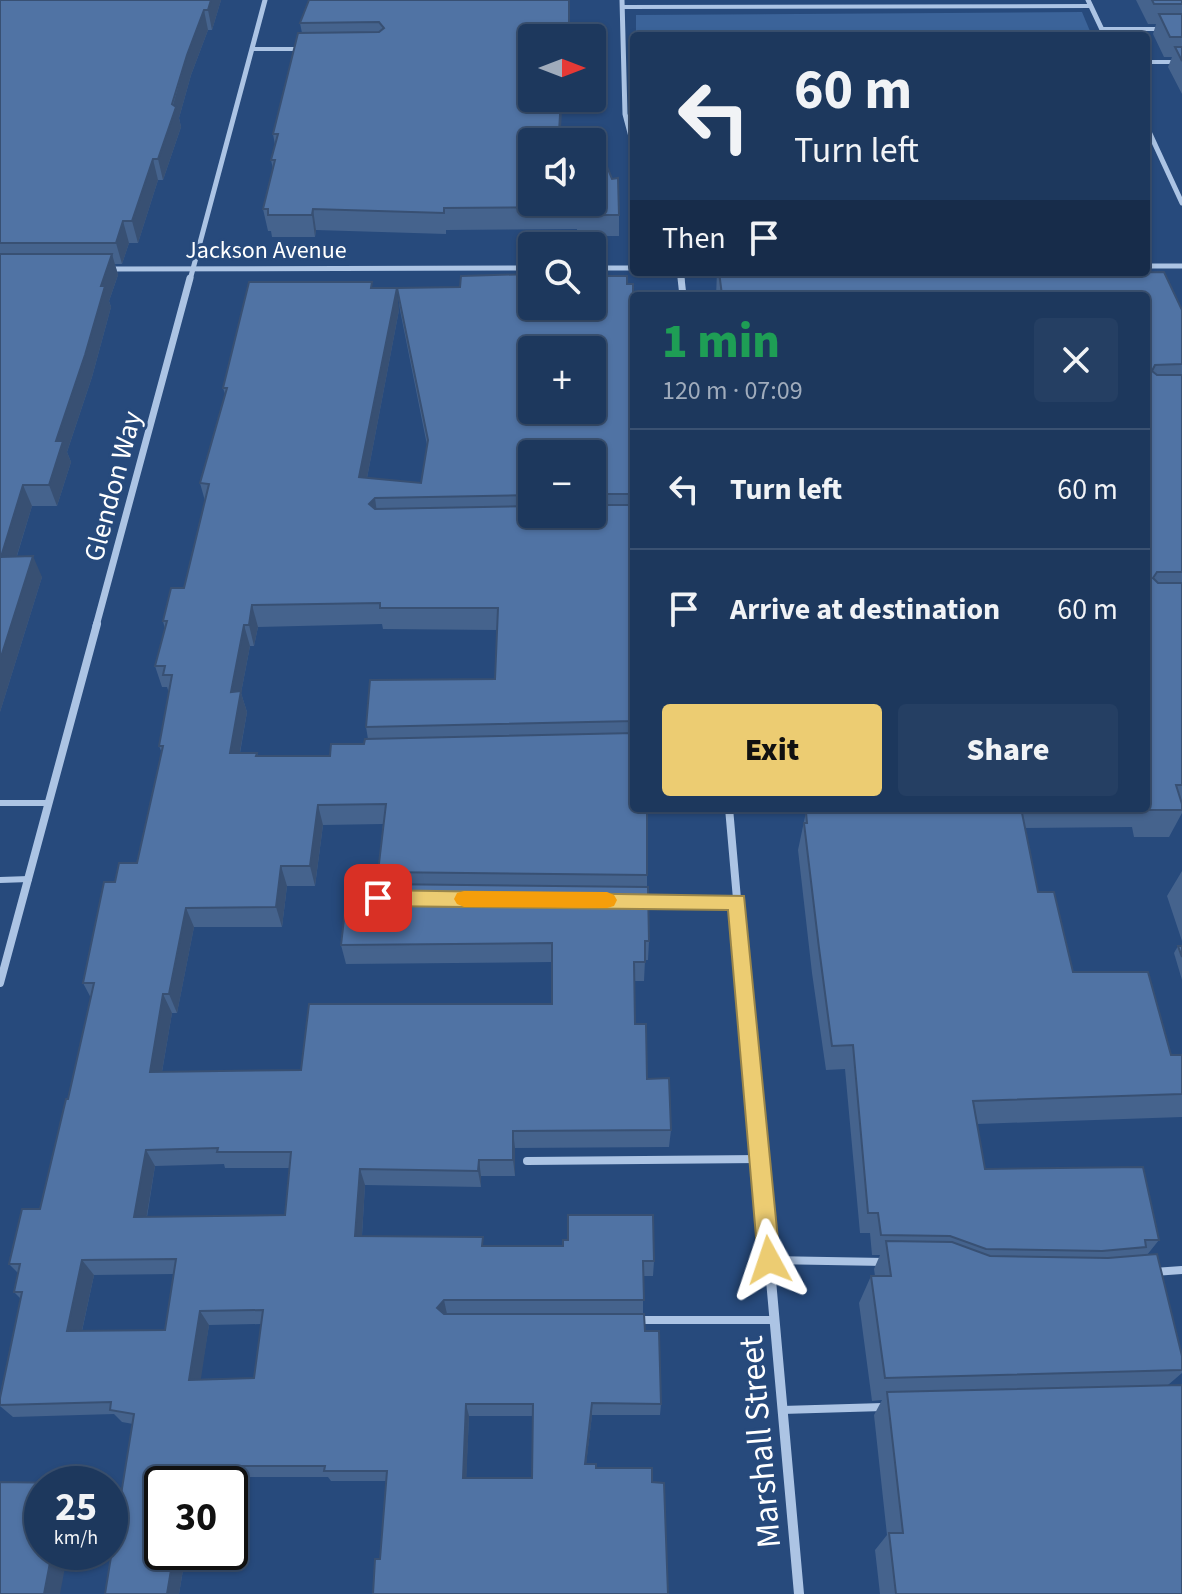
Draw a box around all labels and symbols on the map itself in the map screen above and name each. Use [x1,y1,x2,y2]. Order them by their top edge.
north arrow [518,24,606,112]
street label: Jackson Avenue [185,233,347,268]
street label: Glendon Way [74,407,152,566]
pin [344,864,412,932]
position arrow [727,1218,811,1302]
street label: Marshall Street [727,1333,794,1550]
speed limit sign: 30 [144,1466,248,1570]

